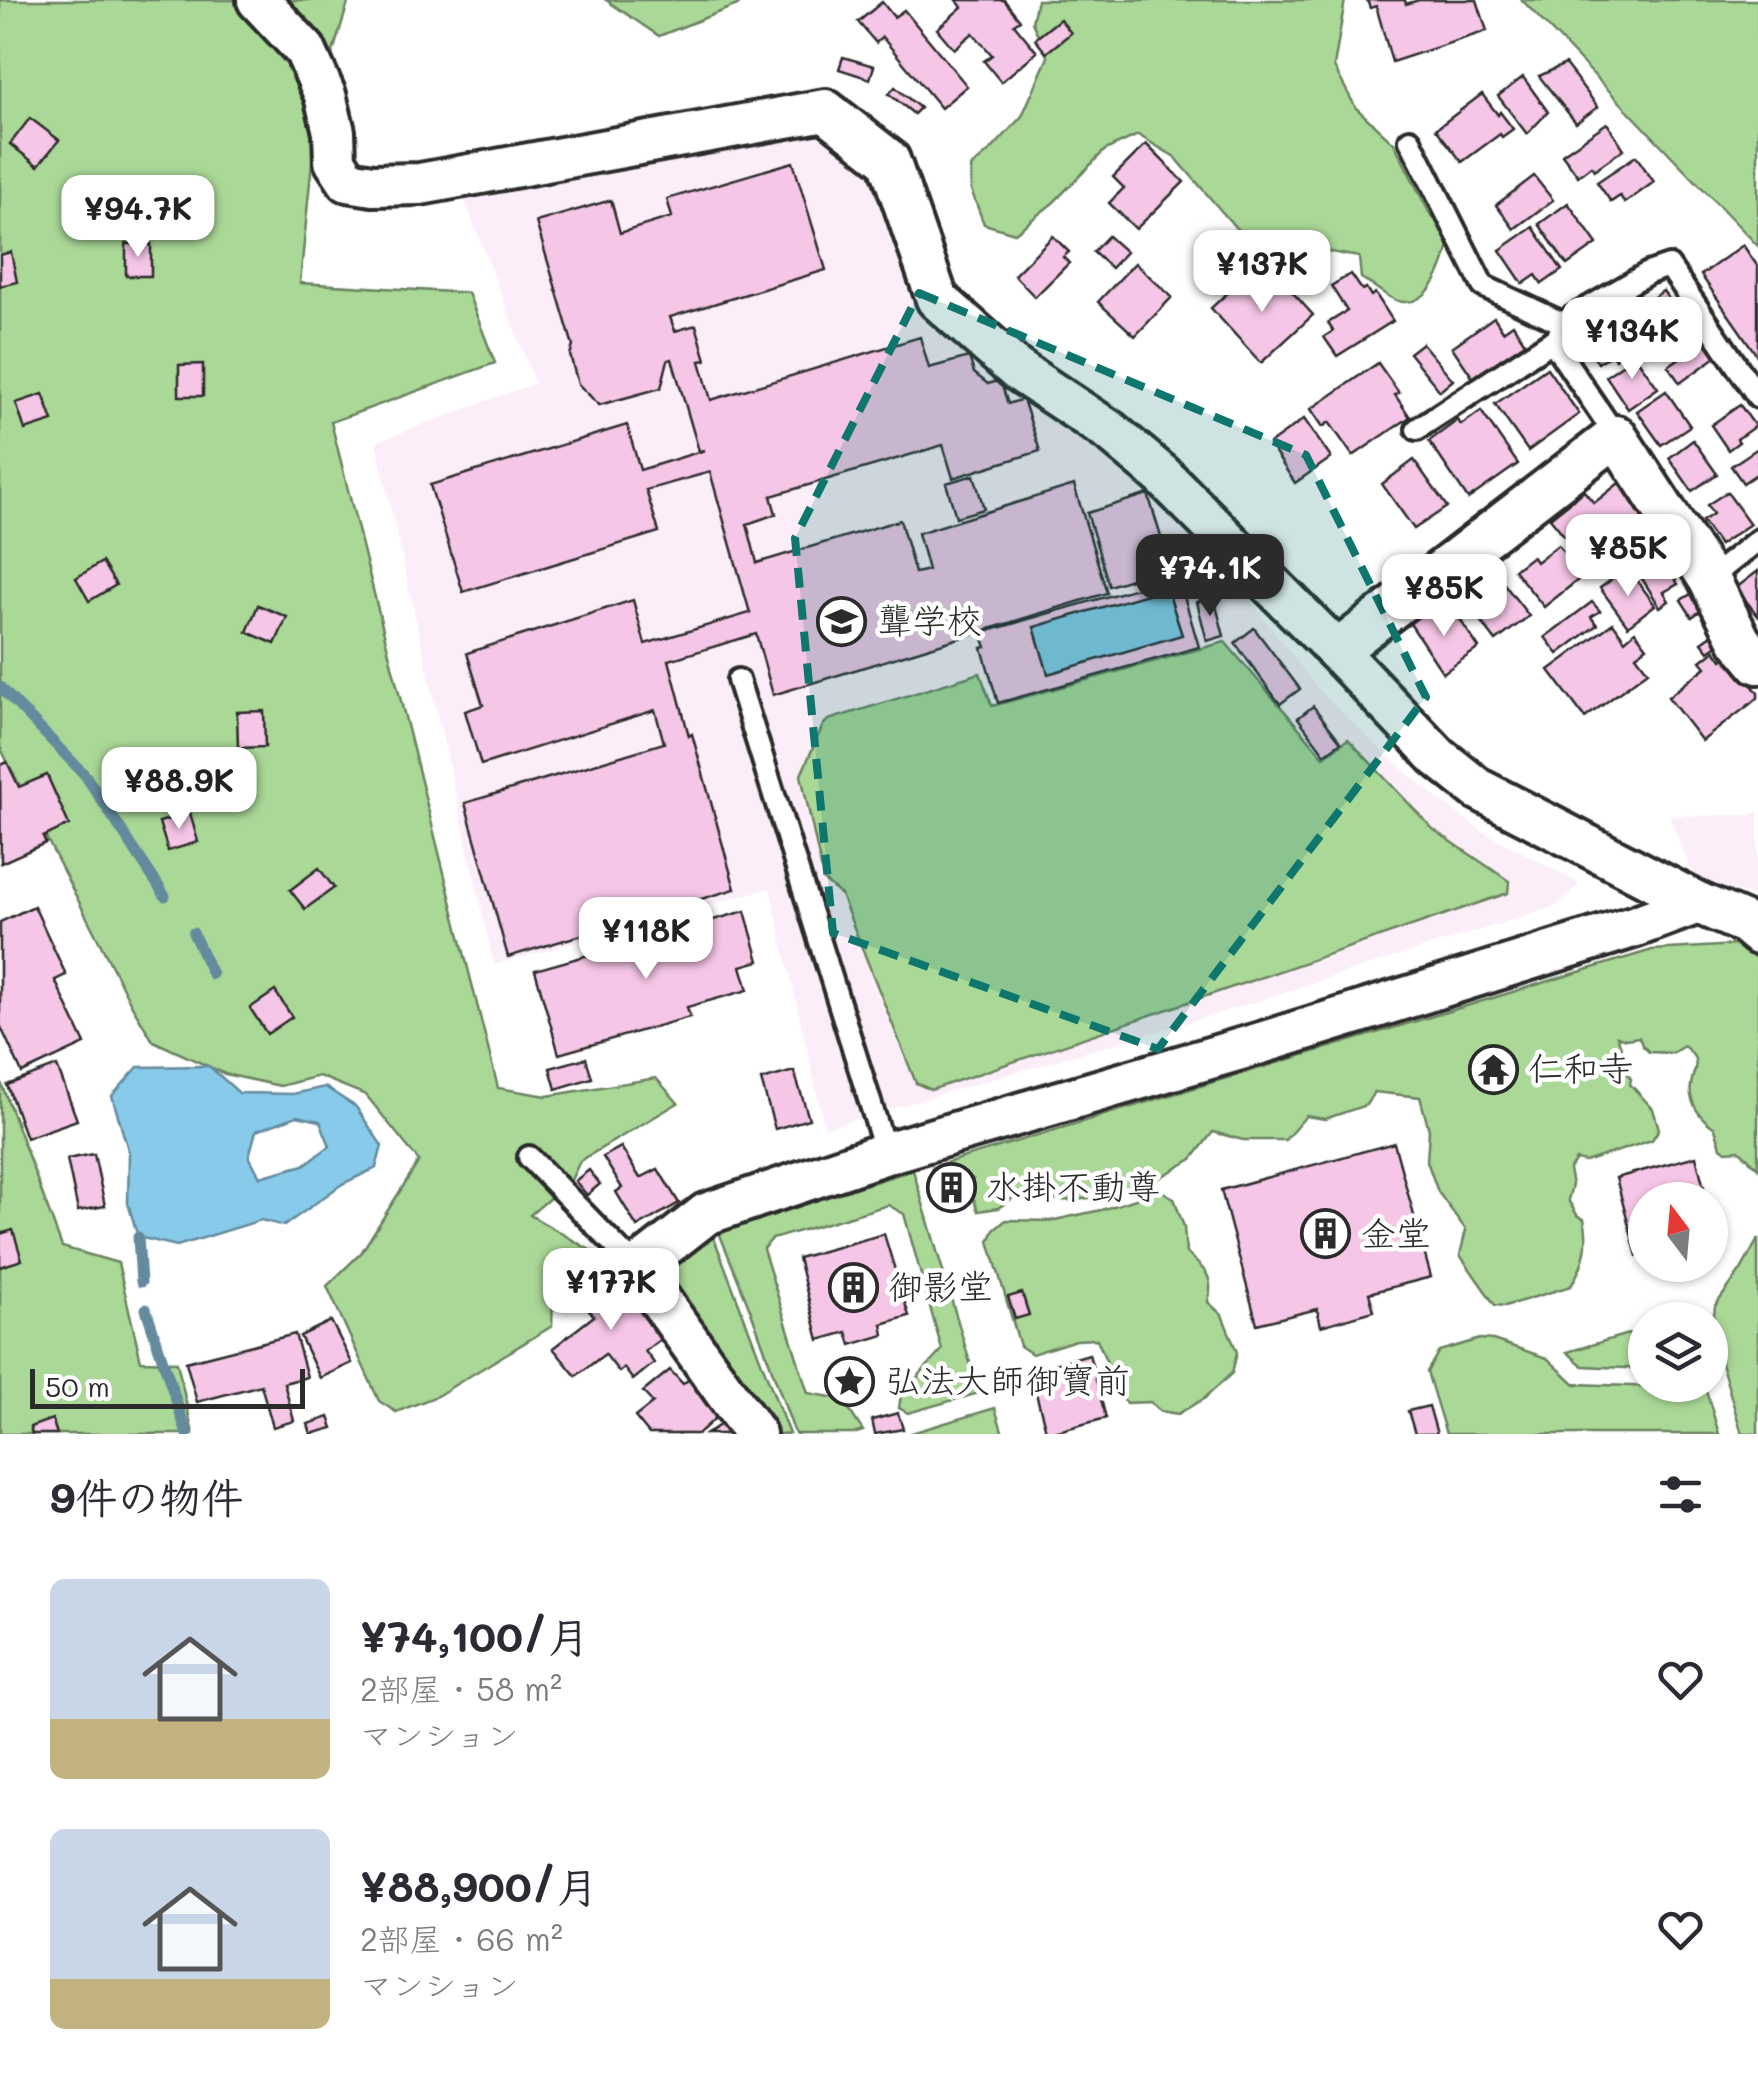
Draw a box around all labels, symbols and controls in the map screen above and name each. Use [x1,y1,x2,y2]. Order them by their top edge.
pin: ¥94.7K [57,175,219,260]
text: ¥94.7K [83,186,193,228]
pin: ¥137K [1192,230,1332,315]
text: ¥137K [1215,241,1309,283]
pin: ¥134K [1562,297,1702,382]
text: ¥134K [1584,308,1680,350]
pin: ¥85K [1569,514,1687,599]
text: ¥85K [1588,525,1668,567]
pin: ¥74.1K [1129,534,1291,619]
text: ¥74.1K [1158,545,1262,587]
pin: ¥85K [1385,554,1503,639]
text: ¥85K [1404,565,1484,607]
school or university icon: 聾学校 [816,595,868,647]
place label: 聾学校 [877,596,982,642]
pin: ¥88.9K [98,747,260,832]
text: ¥88.9K [124,758,234,800]
pin: ¥118K [576,897,716,982]
text: ¥118K [601,908,691,950]
temple icon: 仁和寺 [1467,1043,1519,1095]
place label: 仁和寺 [1528,1044,1633,1090]
building icon: 水掛不動尊 [925,1161,977,1213]
place label: 水掛不動尊 [986,1162,1161,1208]
north arrow [1628,1182,1728,1282]
map controls [1628,1182,1728,1402]
building icon: 金堂 [1300,1208,1352,1260]
place label: 金堂 [1361,1209,1431,1255]
pin: ¥177K [541,1248,681,1333]
text: ¥177K [565,1259,657,1301]
building icon: 御影堂 [827,1261,879,1313]
place label: 御影堂 [888,1262,993,1308]
button: layers [1628,1302,1728,1402]
place icon: 弘法大師御寶前 [824,1355,876,1407]
place label: 弘法大師御寶前 [885,1356,1130,1402]
scale bar [30,1364,305,1408]
text: 50 m [45,1368,110,1404]
icon: filters [1653,1467,1708,1522]
text: 9件の物件 [50,1469,243,1524]
text: ¥74,100/月 [360,1608,590,1663]
icon: home [130,1619,250,1739]
icon: heart [1653,1652,1708,1707]
text: 2部屋 · 58 m² [360,1667,562,1709]
text: マンション [360,1713,519,1755]
text: ¥88,900/月 [360,1858,598,1913]
icon: home [130,1869,250,1989]
icon: heart [1653,1902,1708,1957]
text: 2部屋 · 66 m² [360,1917,563,1959]
text: マンション [360,1963,519,2005]

